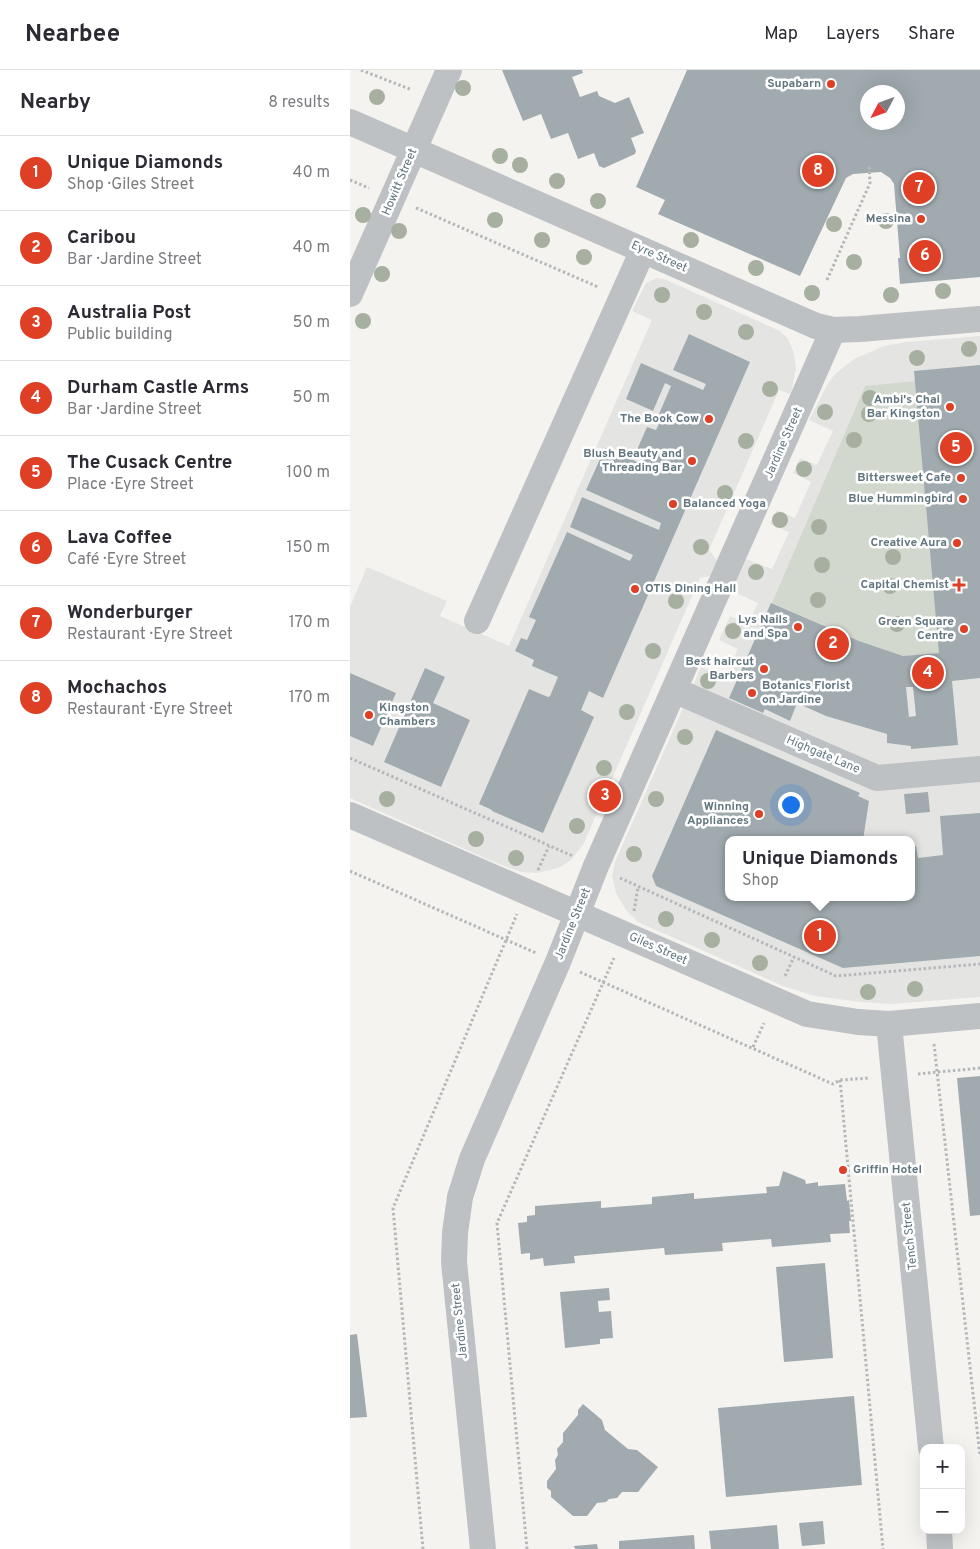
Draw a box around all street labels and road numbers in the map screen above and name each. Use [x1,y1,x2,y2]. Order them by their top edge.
street label: Howitt Street [379,146,421,218]
street label: Eyre Street [628,238,690,276]
street label: Jardine Street [761,405,807,481]
street label: Highgate Lane [784,732,862,778]
street label: Jardine Street [551,886,595,962]
street label: Giles Street [626,929,690,969]
street label: Tench Street [898,1201,922,1271]
street label: Jardine Street [448,1282,472,1360]

